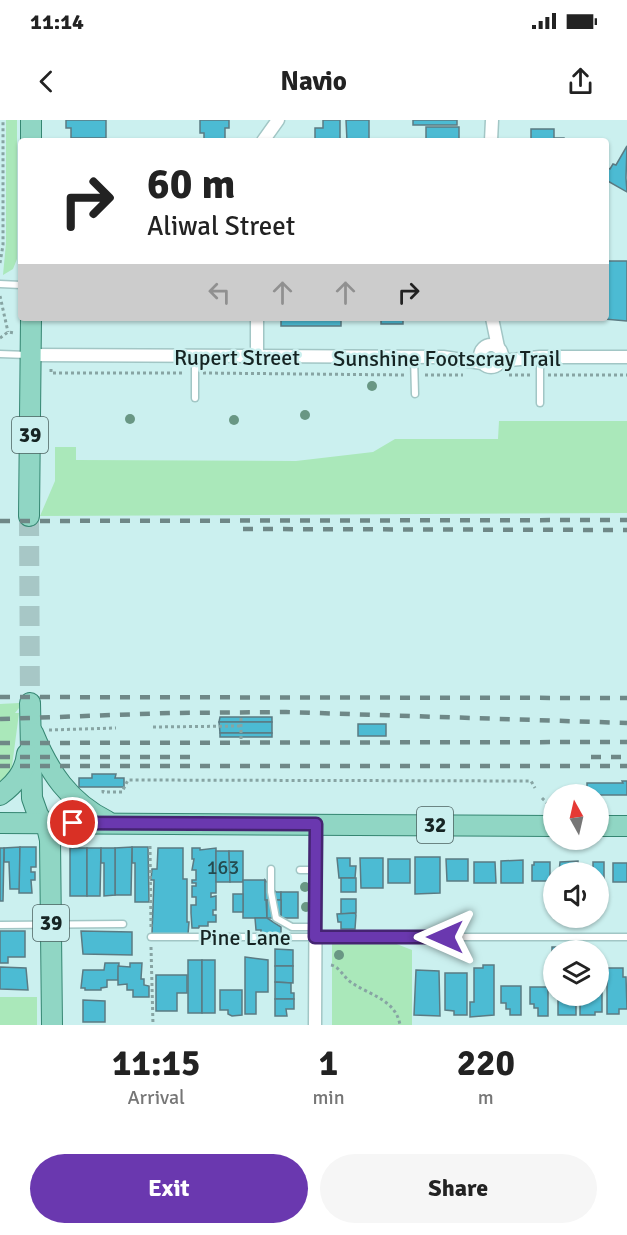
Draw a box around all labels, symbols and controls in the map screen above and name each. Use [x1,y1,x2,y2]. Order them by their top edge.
text: 11:14 [30,8,84,35]
icon: back [30,65,63,98]
text: Navio [280,65,347,98]
icon: share [564,65,597,98]
text: 60 m [147,159,236,210]
icon: right [48,162,126,240]
text: Aliwal Street [147,210,295,243]
icon: left [203,276,236,309]
icon: ahead [266,276,299,309]
icon: ahead [329,276,362,309]
icon: right [392,276,425,309]
street label: Rupert Street [174,344,300,371]
street label: Sunshine Footscray Trail [333,345,561,372]
road number: 39 [12,417,48,453]
north arrow [543,784,609,850]
map controls [543,784,609,1006]
pin [47,797,98,848]
icon: arrive [56,806,89,839]
road number: 32 [417,807,453,843]
house number: 163 [207,855,239,880]
button: sound [543,862,609,928]
road number: 39 [33,905,69,941]
position arrow [413,905,477,969]
street label: Pine Lane [199,924,291,951]
button: layers [543,940,609,1006]
text: 11:15 [112,1041,200,1086]
text: 1 [319,1041,338,1086]
text: 220 [457,1041,515,1086]
text: Arrival [127,1085,185,1110]
text: min [312,1085,345,1110]
text: m [478,1085,494,1110]
button: Exit [30,1154,308,1223]
button: Share [320,1154,597,1223]

